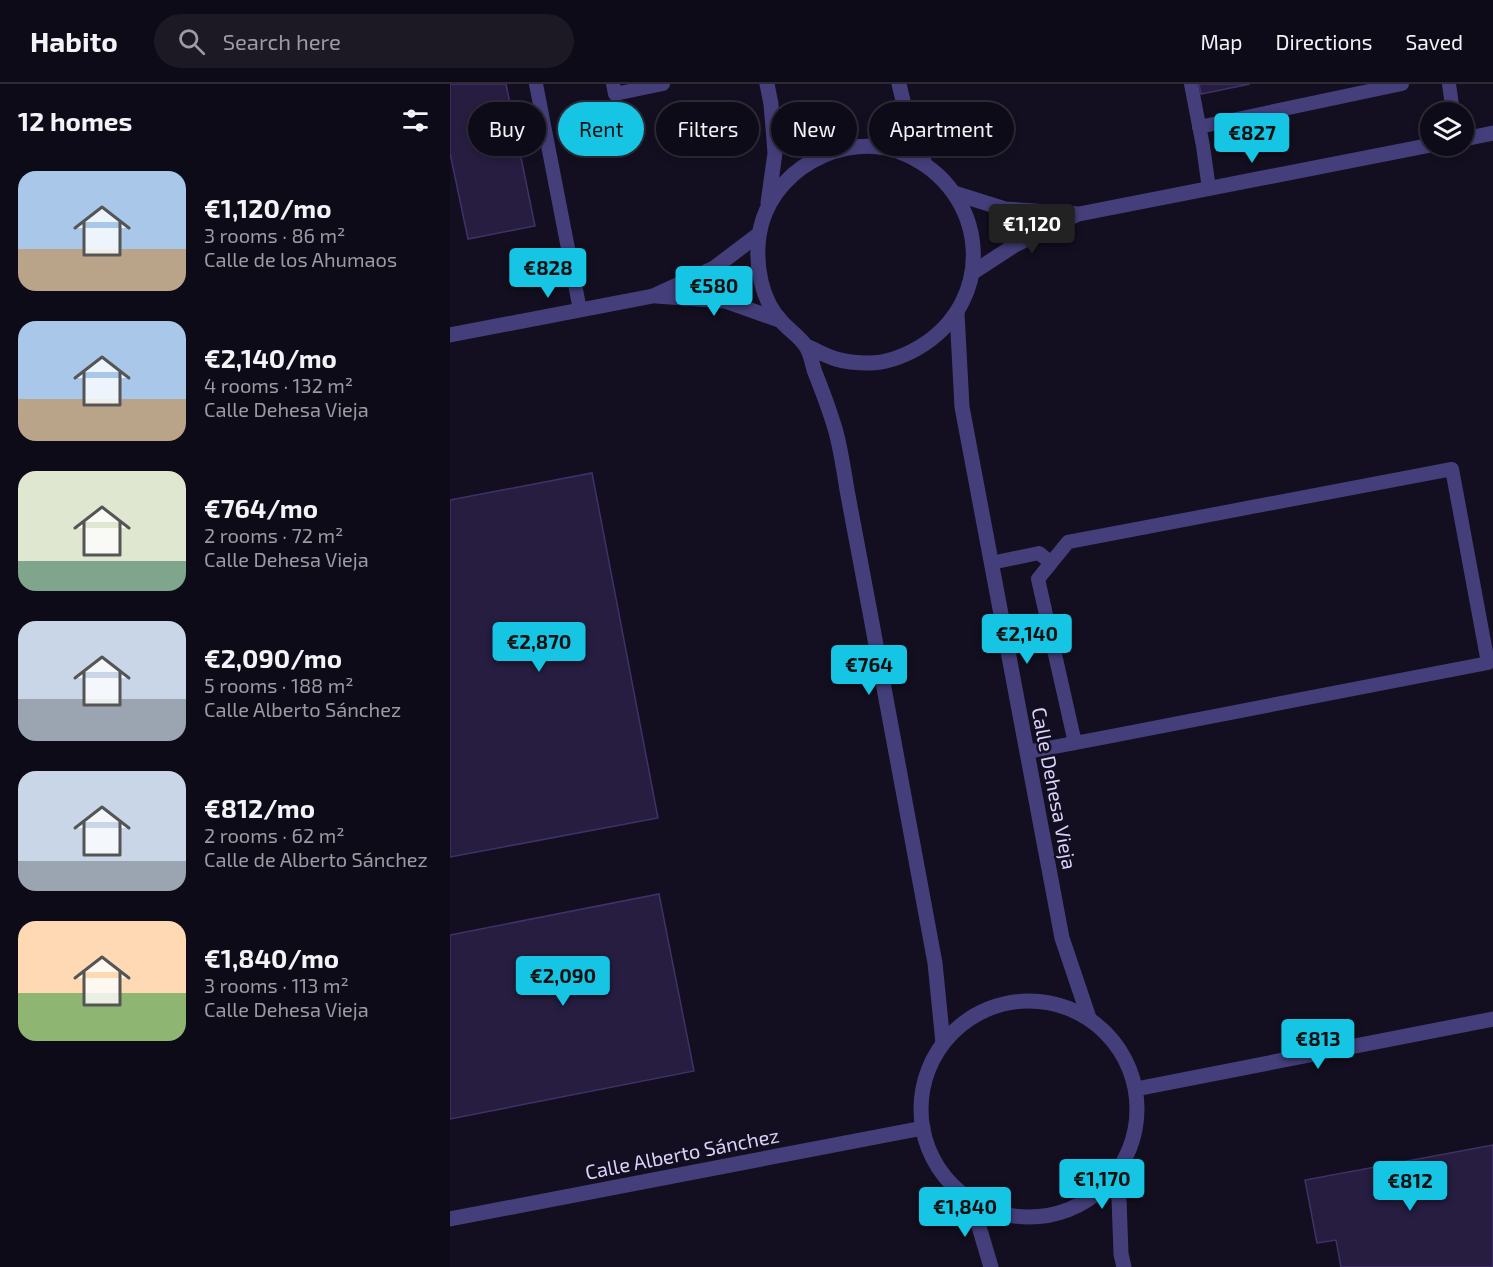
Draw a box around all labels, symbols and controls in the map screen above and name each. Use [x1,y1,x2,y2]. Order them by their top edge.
search box [154,14,574,68]
text: Habito [30,24,118,58]
icon: search [175,25,208,58]
text: Search here [223,28,341,54]
text: Map [1200,29,1243,54]
text: Directions [1276,29,1372,54]
text: Saved [1405,29,1463,54]
chip: Buy [468,102,546,156]
chip: Rent [558,102,644,156]
chip: Filters [656,102,759,156]
chip: New [771,102,857,156]
chip: Apartment [869,102,1014,156]
map controls [1420,102,1474,156]
button: layers [1420,102,1474,156]
icon: filters [399,104,432,137]
text: 12 homes [18,105,132,136]
pin: €827 [1216,113,1288,164]
text: €827 [1228,120,1276,144]
text: €1,120/mo [204,192,332,223]
icon: home [66,195,138,267]
pin: €1,120 [983,204,1081,255]
text: €1,120 [1003,211,1061,235]
text: 3 rooms · 86 m² [204,223,345,247]
text: Calle de los Ahumaos [204,247,397,271]
pin: €828 [512,248,584,299]
text: €828 [523,255,573,279]
pin: €580 [678,266,750,317]
text: €580 [690,273,738,297]
text: €2,140/mo [204,342,337,373]
icon: home [66,345,138,417]
text: 4 rooms · 132 m² [204,373,353,397]
text: Calle Dehesa Vieja [204,397,369,421]
text: €764/mo [204,492,318,523]
icon: home [66,495,138,567]
text: 2 rooms · 72 m² [204,523,343,547]
text: Calle Dehesa Vieja [204,547,369,571]
pin: €2,140 [978,614,1076,665]
text: €2,140 [996,621,1058,645]
pin: €2,870 [490,622,588,673]
text: €2,870 [507,629,571,653]
text: €2,090/mo [204,642,342,673]
icon: home [66,645,138,717]
pin: €764 [833,645,905,696]
text: €764 [845,652,893,676]
text: 5 rooms · 188 m² [204,673,353,697]
text: Calle Alberto Sánchez [204,697,401,721]
street label: Calle Dehesa Vieja [1027,705,1083,871]
text: €812/mo [204,792,315,823]
icon: home [66,795,138,867]
text: 2 rooms · 62 m² [204,823,344,847]
text: Calle de Alberto Sánchez [204,847,428,871]
text: €1,840/mo [204,942,339,973]
icon: home [66,945,138,1017]
pin: €2,090 [514,956,612,1007]
text: €2,090 [530,963,596,987]
text: 3 rooms · 113 m² [204,973,349,997]
text: Calle Dehesa Vieja [204,997,369,1021]
pin: €813 [1282,1019,1354,1070]
text: €813 [1295,1026,1341,1050]
street label: Calle Alberto Sánchez [583,1122,781,1184]
pin: €1,170 [1053,1159,1151,1210]
pin: €812 [1374,1161,1446,1212]
text: €1,170 [1073,1166,1131,1190]
text: €812 [1387,1168,1433,1192]
pin: €1,840 [916,1187,1014,1238]
text: €1,840 [933,1194,997,1218]

